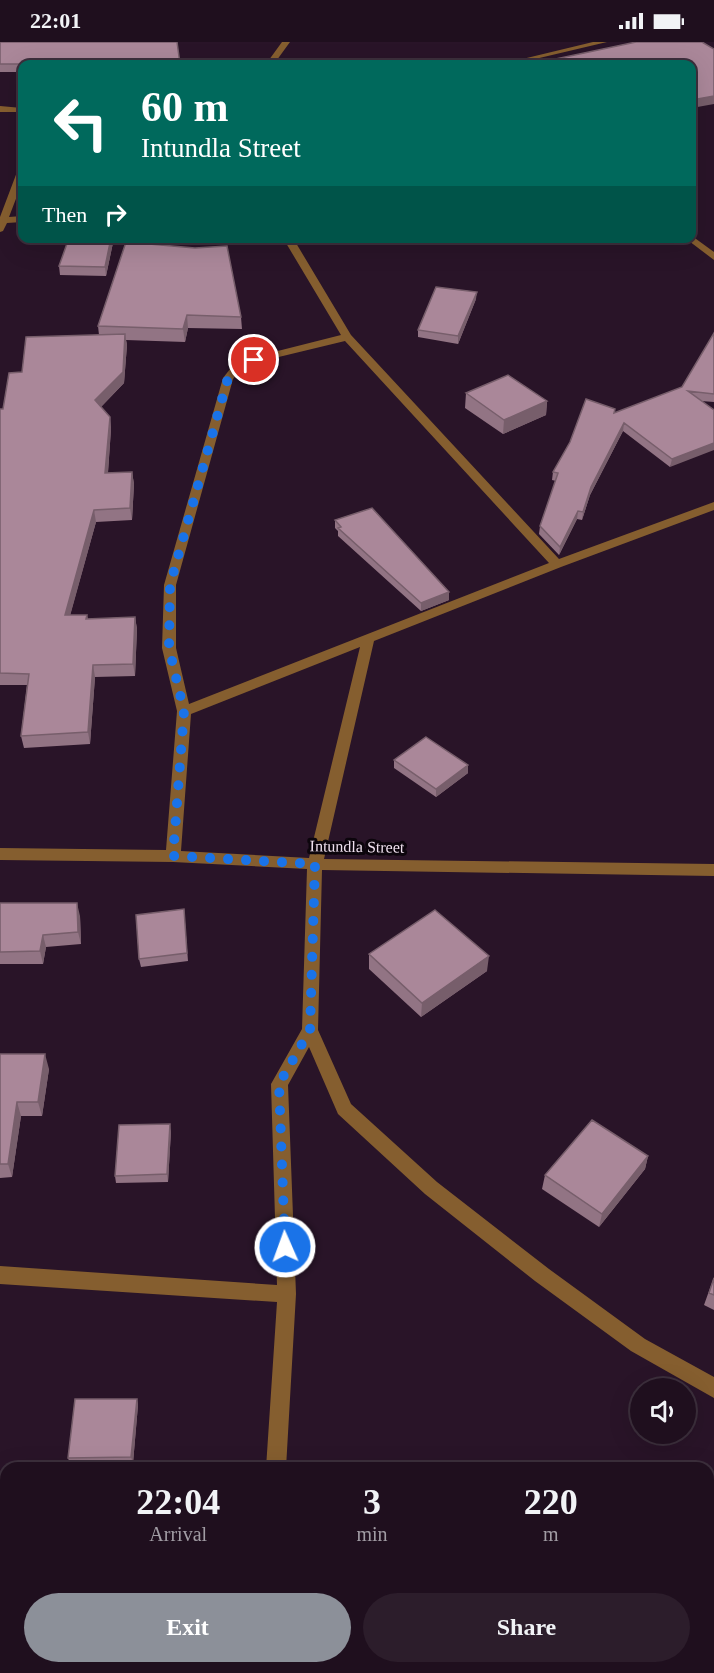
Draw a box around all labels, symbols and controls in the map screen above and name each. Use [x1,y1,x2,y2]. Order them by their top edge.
text: 22:01 [30,8,81,33]
icon: left [42,84,120,162]
text: 60 m [141,84,229,130]
text: Intundla Street [141,133,301,163]
icon: right [99,198,132,231]
text: Then [42,202,87,227]
pin [228,334,279,385]
icon: arrive [237,343,270,376]
street label: Intundla Street [310,837,405,856]
position arrow [253,1215,317,1279]
map controls [630,1378,696,1444]
button: sound [630,1378,696,1444]
text: 22:04 [136,1482,220,1522]
text: 3 [363,1482,381,1522]
text: 220 [524,1482,578,1522]
text: Arrival [149,1523,207,1545]
text: min [356,1523,388,1545]
text: m [543,1523,559,1545]
button: Exit [24,1593,351,1662]
button: Share [363,1593,690,1662]

